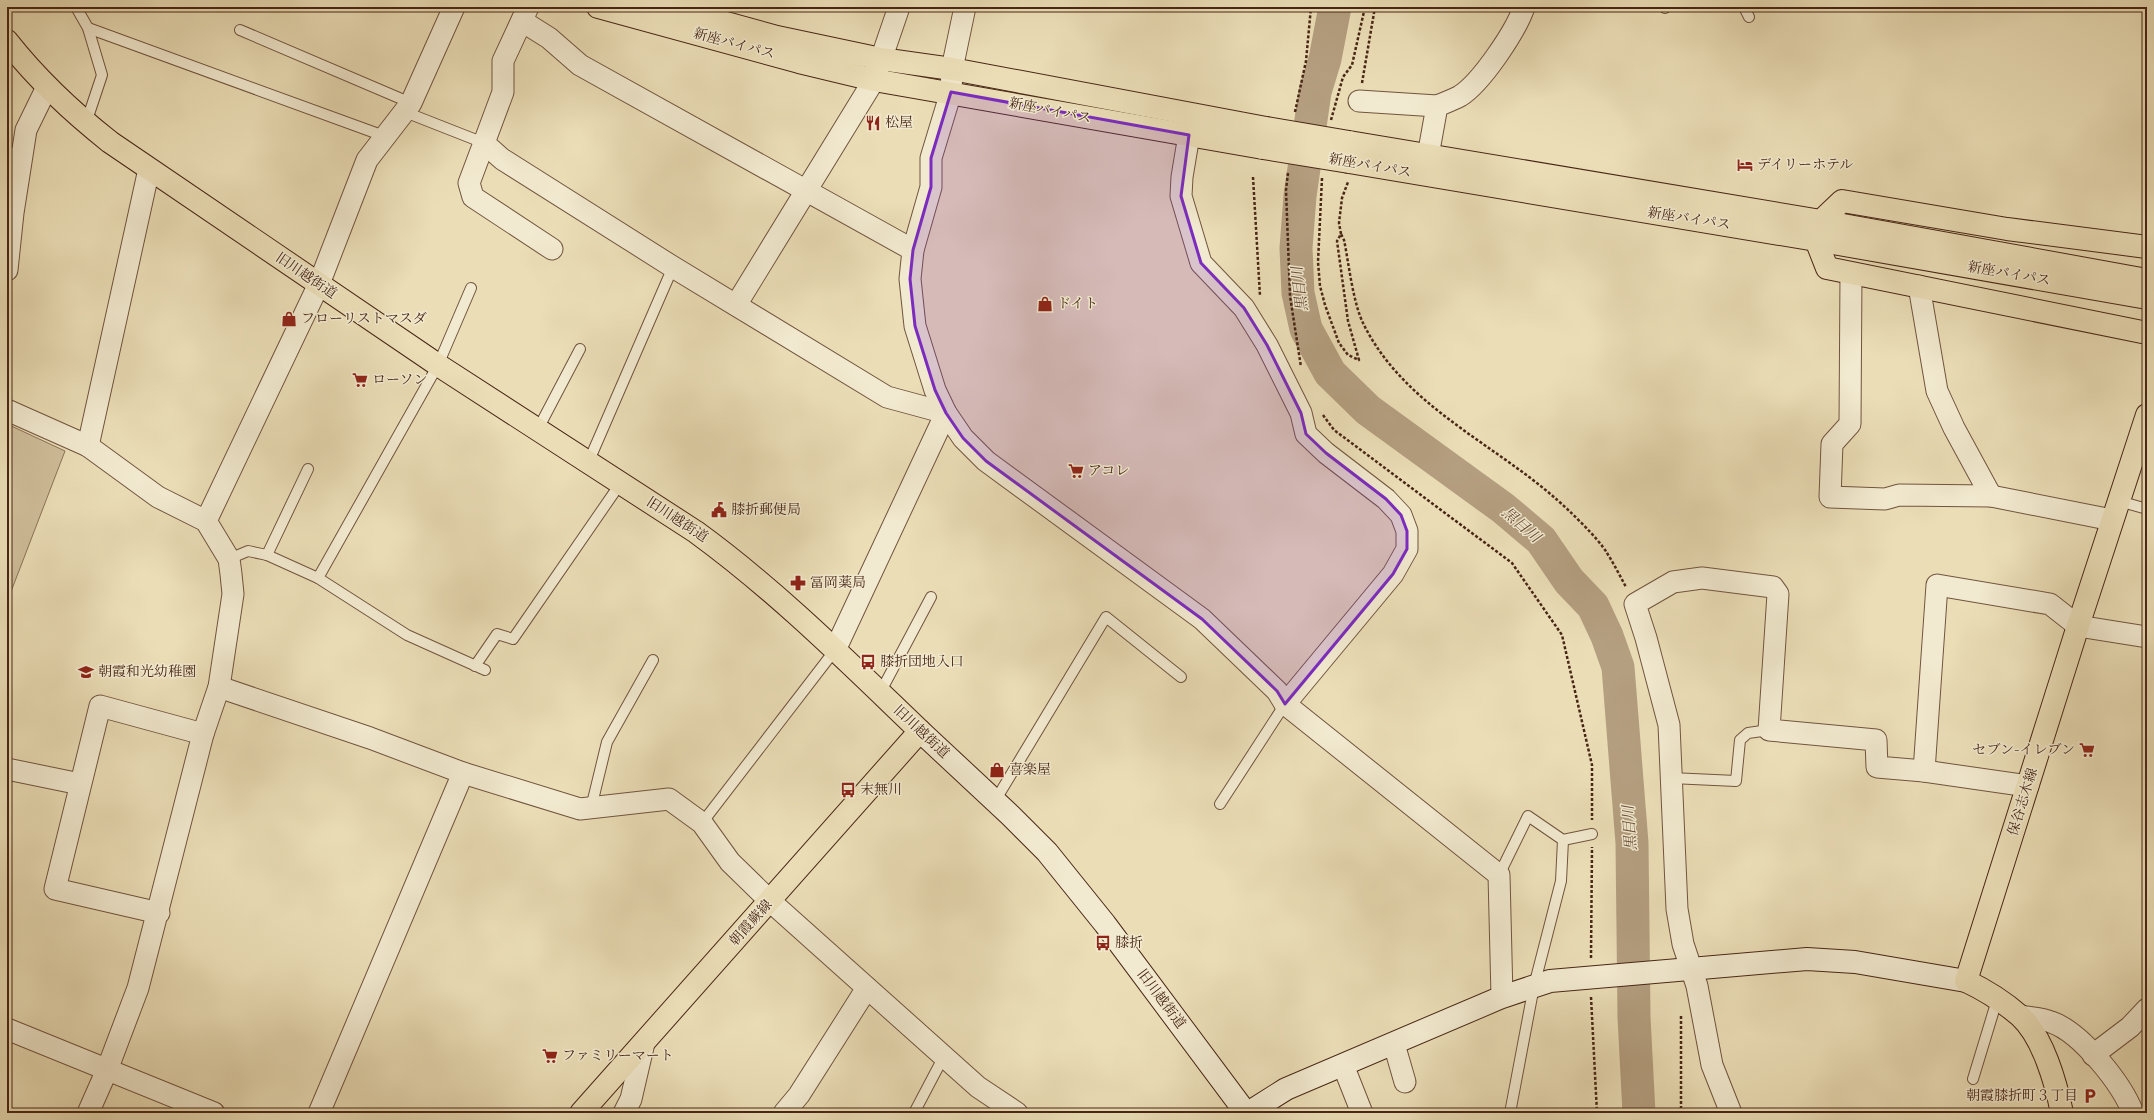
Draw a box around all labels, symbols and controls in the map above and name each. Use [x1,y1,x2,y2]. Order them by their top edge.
street label: 新座バイパス [691,24,777,64]
street label: 新座バイパス [1007,94,1093,128]
restaurant icon: 松屋 [864,114,882,132]
place label: 松屋 [885,114,913,132]
street label: 新座バイパス [1327,150,1413,182]
hotel icon: デイリーホテル [1736,156,1754,174]
place label: デイリーホテル [1757,156,1853,174]
street label: 新座バイパス [1646,204,1732,234]
street label: 旧川越街道 [272,249,340,303]
street label: 新座バイパス [1966,258,2052,290]
water label: 黒目川 [1288,264,1312,312]
shop icon: ドイト [1036,295,1054,313]
place label: ドイト [1057,295,1098,313]
shop icon: フローリストマスダ [280,310,298,328]
place label: フローリストマスダ [301,310,427,328]
supermarket icon: ローソン [351,371,369,389]
place label: ローソン [372,371,427,389]
supermarket icon: アコレ [1067,462,1085,480]
place label: アコレ [1088,462,1129,480]
street label: 旧川越街道 [643,493,711,547]
public building icon: 膝折郵便局 [710,501,728,519]
place label: 膝折郵便局 [731,501,801,519]
water label: 黒目川 [1498,503,1546,548]
pharmacy icon: 冨岡薬局 [789,574,807,592]
place label: 冨岡薬局 [810,574,866,592]
bus stop icon: 膝折団地入口 [859,653,877,671]
place label: 膝折団地入口 [880,653,964,671]
school or university icon: 朝霞和光幼稚園 [77,663,95,681]
place label: 朝霞和光幼稚園 [98,663,196,681]
street label: 旧川越街道 [889,702,953,762]
place label: セブン-イレブン [1973,741,2075,759]
supermarket icon: セブン-イレブン [2078,741,2096,759]
shop icon: 喜楽屋 [988,761,1006,779]
place label: 喜楽屋 [1009,761,1051,779]
street label: 保谷志木線 [2004,766,2042,838]
bus stop icon: 末無川 [839,781,857,799]
place label: 末無川 [860,781,902,799]
water label: 黒目川 [1619,803,1641,851]
street label: 朝霞蕨線 [726,896,776,950]
bus stop icon: 膝折 [1094,934,1112,952]
place label: 膝折 [1115,934,1143,952]
street label: 旧川越街道 [1133,966,1189,1032]
supermarket icon: ファミリーマート [541,1047,559,1065]
place label: ファミリーマート [562,1047,674,1065]
place label: 朝霞膝折町３丁目 [1966,1087,2078,1105]
parking icon: 朝霞膝折町３丁目 [2081,1087,2099,1105]

